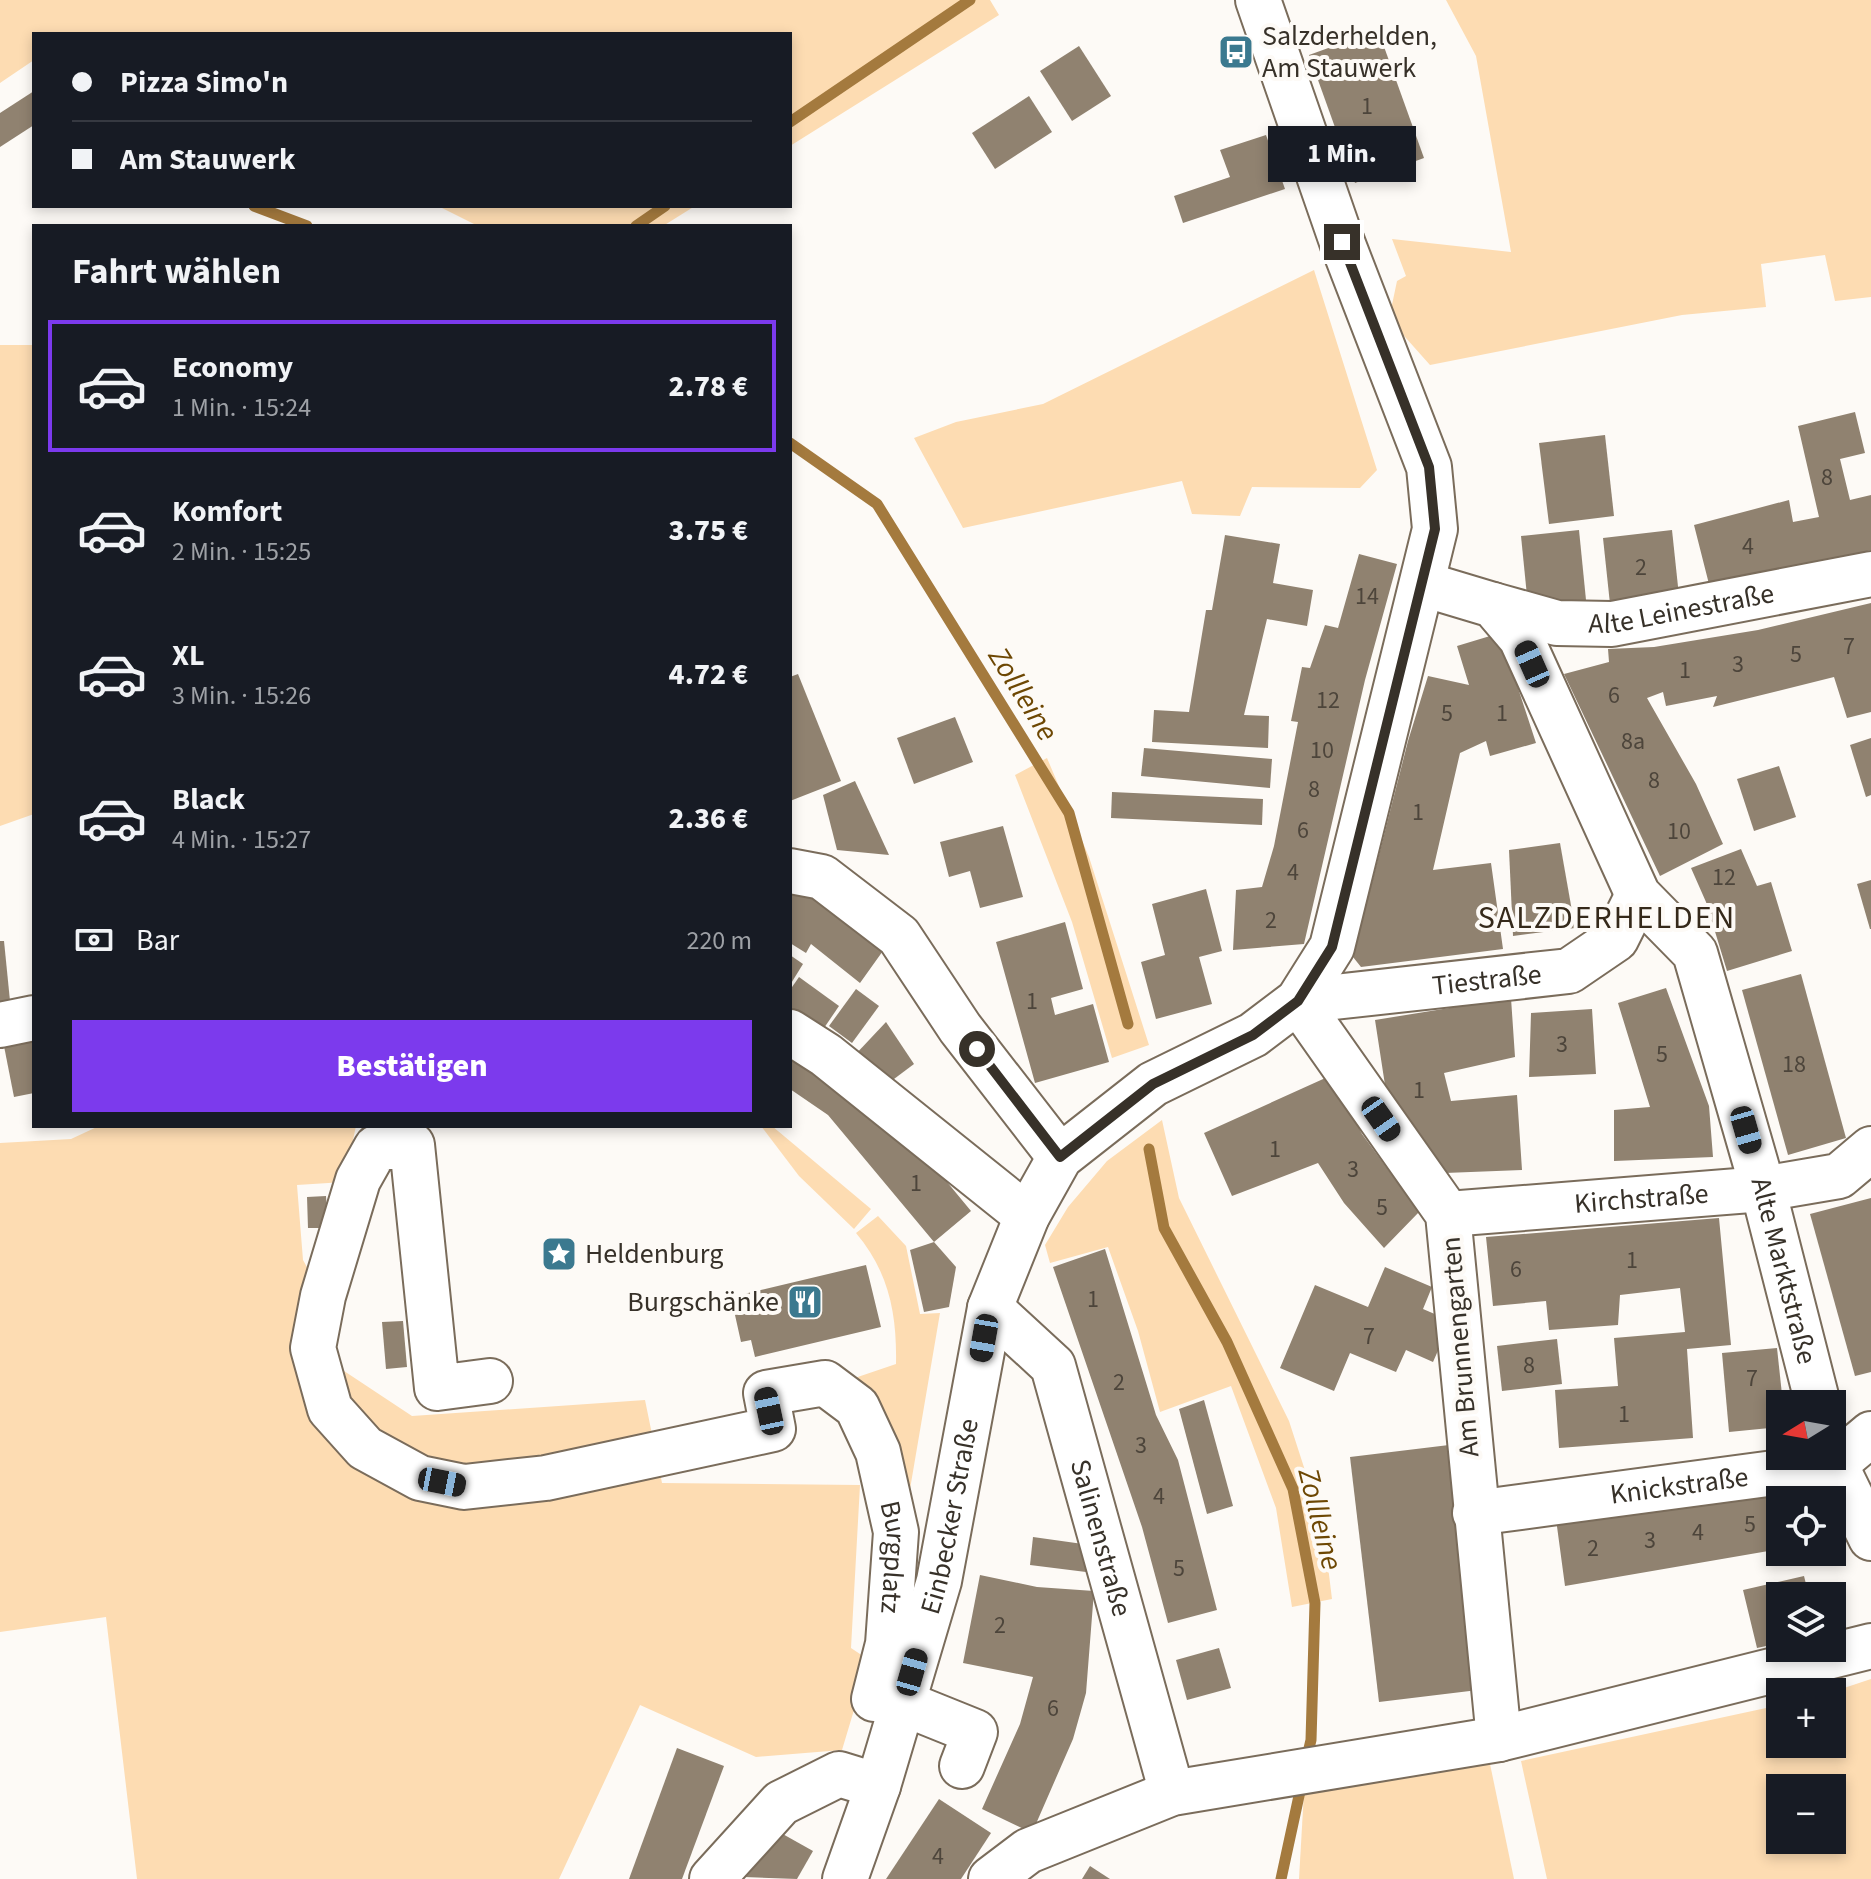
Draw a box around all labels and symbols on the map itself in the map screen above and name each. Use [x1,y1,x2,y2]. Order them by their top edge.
place label: Salzderhelden, Am Stauwerk [1262,16,1437,88]
bus stop icon: Salzderhelden, Am Stauwerk [1217,33,1255,71]
house number: 1 [1361,89,1373,124]
callout: 1 Min. [1268,126,1416,182]
route end [1324,224,1360,260]
house number: 8 [1821,460,1833,495]
house number: 4 [1742,529,1754,564]
house number: 2 [1635,550,1647,585]
street label: Alte Leinestraße [1588,573,1777,644]
house number: 14 [1355,579,1379,614]
house number: 7 [1843,629,1855,664]
car [1511,637,1553,691]
house number: 5 [1790,637,1802,672]
water label: Zollleine [977,638,1069,749]
house number: 3 [1732,647,1744,682]
house number: 1 [1679,653,1691,688]
house number: 6 [1608,678,1620,713]
house number: 12 [1316,683,1340,718]
house number: 5 [1441,696,1453,731]
house number: 1 [1496,696,1508,731]
house number: 8a [1621,724,1645,759]
house number: 10 [1310,733,1334,768]
house number: 8 [1648,763,1660,798]
house number: 8 [1308,772,1320,807]
house number: 1 [1412,795,1424,830]
house number: 6 [1297,813,1309,848]
house number: 10 [1667,814,1691,849]
house number: 4 [1287,855,1299,890]
house number: 12 [1712,860,1736,895]
district label: SALZDERHELDEN [1478,895,1736,941]
house number: 2 [1265,903,1277,938]
street label: Tiestraße [1430,954,1544,1006]
house number: 1 [1026,984,1038,1019]
house number: 3 [1556,1027,1568,1062]
route start [959,1031,995,1067]
house number: 5 [1656,1037,1668,1072]
house number: 18 [1782,1047,1806,1082]
house number: 1 [1413,1073,1425,1108]
car [1357,1092,1405,1146]
car [1728,1104,1764,1156]
house number: 1 [1269,1132,1281,1167]
house number: 3 [1347,1152,1359,1187]
house number: 1 [910,1166,922,1201]
street label: Alte Marktstraße [1741,1172,1827,1368]
street label: Kirchstraße [1573,1173,1710,1224]
house number: 5 [1376,1190,1388,1225]
place label: Heldenburg [585,1234,723,1274]
place icon: Heldenburg [540,1235,578,1273]
street label: Am Brunnengarten [1430,1235,1490,1459]
house number: 1 [1626,1243,1638,1278]
house number: 6 [1510,1252,1522,1287]
place label: Burgschänke [627,1282,779,1322]
house number: 1 [1087,1282,1099,1317]
restaurant icon: Burgschänke [786,1283,824,1321]
car [968,1312,1000,1364]
house number: 7 [1363,1319,1375,1354]
house number: 8 [1523,1348,1535,1383]
house number: 7 [1746,1361,1758,1396]
house number: 2 [1113,1365,1125,1400]
car [752,1385,786,1437]
north arrow [1766,1390,1846,1470]
house number: 1 [1618,1397,1630,1432]
street label: Einbecker Straße [910,1415,989,1619]
house number: 3 [1135,1428,1147,1463]
street label: Salinenstraße [1060,1455,1142,1621]
street label: Knickstraße [1608,1457,1751,1515]
water label: Zollleine [1286,1462,1353,1575]
car [416,1466,468,1498]
house number: 4 [1153,1479,1165,1514]
street label: Burgplatz [870,1497,916,1615]
house number: 5 [1744,1507,1756,1542]
house number: 4 [1692,1515,1704,1550]
house number: 3 [1644,1523,1656,1558]
house number: 2 [1587,1531,1599,1566]
house number: 5 [1173,1551,1185,1586]
house number: 2 [994,1608,1006,1643]
car [894,1646,930,1698]
house number: 6 [1047,1691,1059,1726]
house number: 4 [932,1839,944,1874]

